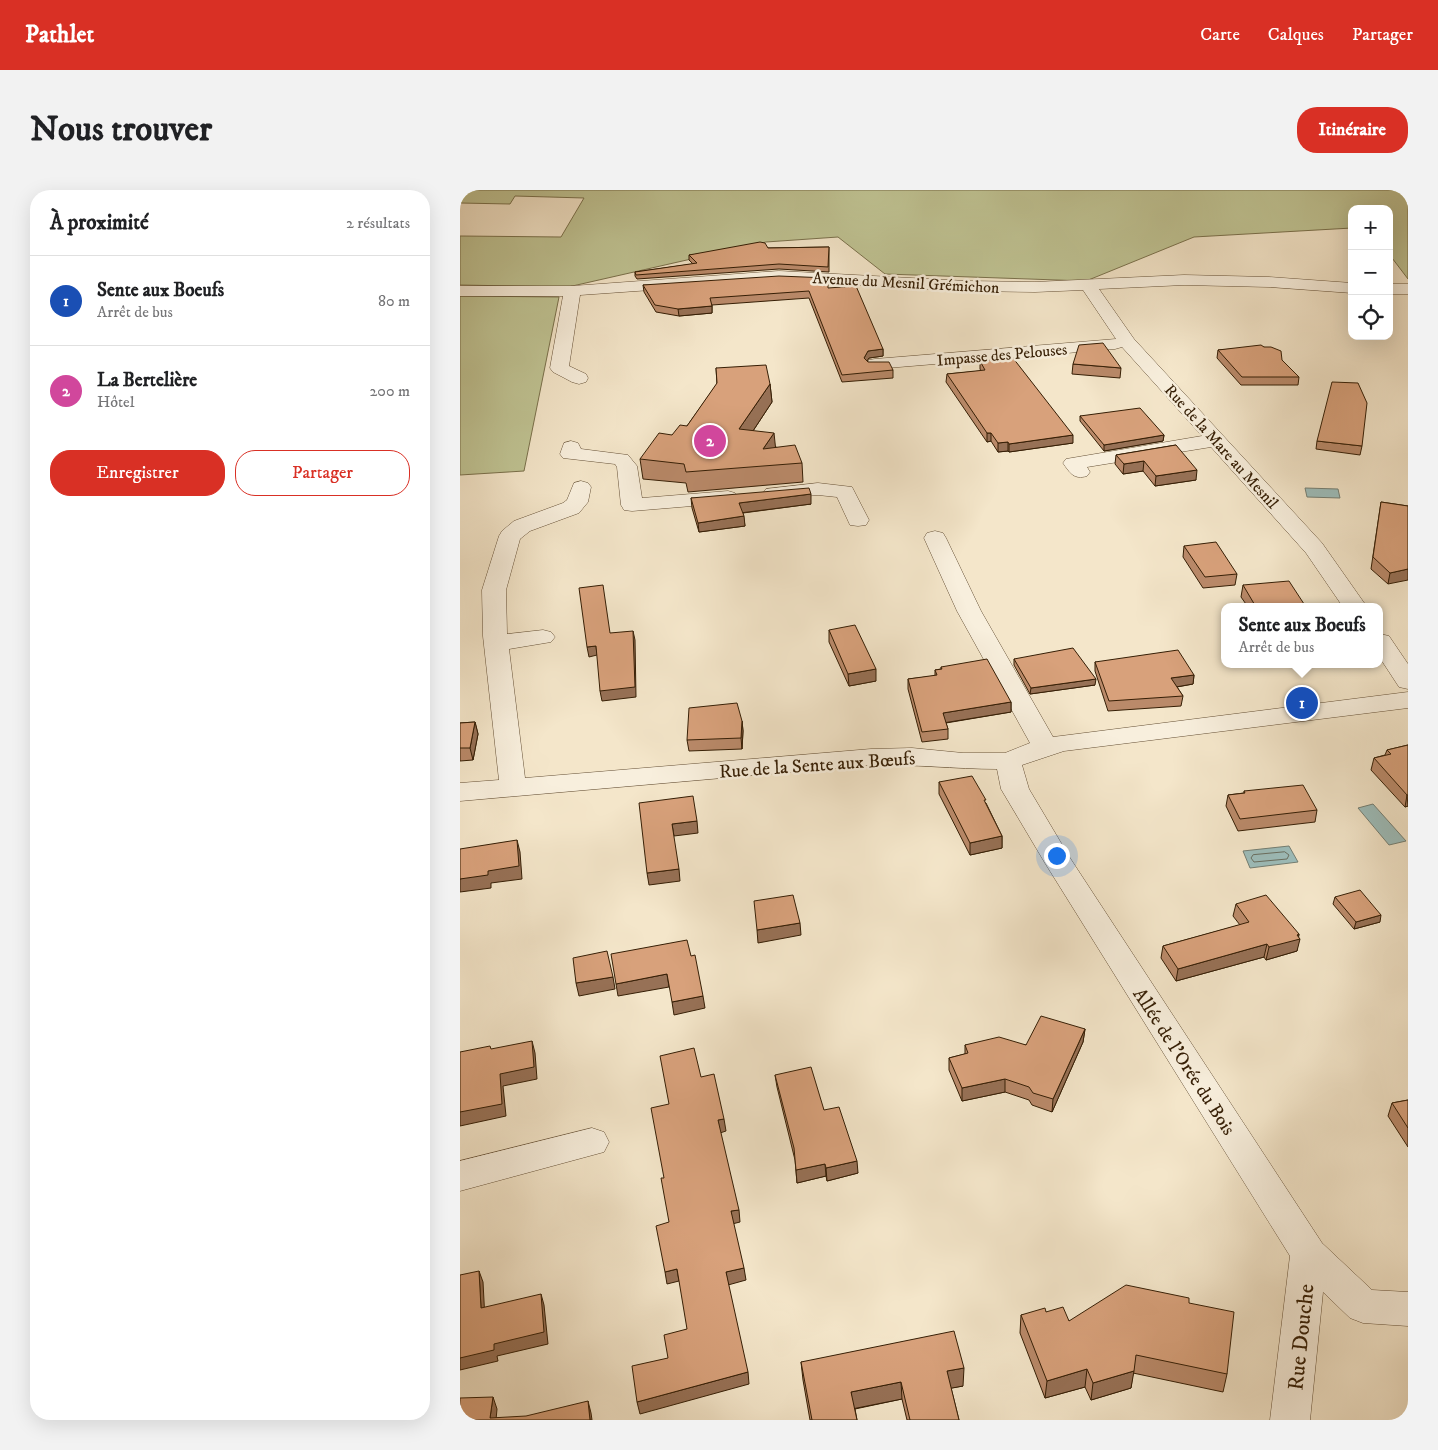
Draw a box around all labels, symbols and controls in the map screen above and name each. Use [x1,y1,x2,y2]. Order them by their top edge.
text: Pathlet [25,20,94,50]
text: Carte [1200,24,1240,46]
text: Calques [1268,24,1324,46]
text: Partager [1352,24,1413,46]
button: Itinéraire [1297,107,1408,153]
text: Nous trouver [30,108,212,152]
map controls [1348,205,1393,340]
button: + [1348,205,1393,250]
text: À proximité [50,210,149,236]
text: 2 résultats [346,213,410,233]
button: − [1348,250,1393,295]
street label: Avenue du Mesnil Grémichon [812,268,1001,298]
text: Sente aux Boeufs [97,279,224,302]
text: 1 [63,291,69,311]
text: 80 m [378,291,410,311]
button: locate [1348,295,1393,340]
text: Arrêt de bus [97,302,173,322]
street label: Impasse des Pelouses [936,339,1068,371]
text: La Bertelière [97,369,197,392]
street label: Rue de la Mare au Mesnil [1160,380,1283,513]
text: 2 [62,381,70,401]
text: 200 m [369,381,410,401]
text: Hôtel [97,392,135,412]
pin: 2 [694,422,726,460]
button: Enregistrer [50,450,225,496]
button: Partager [235,450,410,496]
popup [1221,603,1383,668]
text: Sente aux Boeufs [1238,614,1366,637]
text: Arrêt de bus [1238,637,1314,657]
pin: 1 [1286,684,1318,722]
street label: Rue de la Sente aux Bœufs [718,747,916,784]
your location [1044,843,1070,869]
street label: Allée de l'Orée du Bois [1128,984,1240,1140]
street label: Rue Douche [1282,1283,1321,1392]

